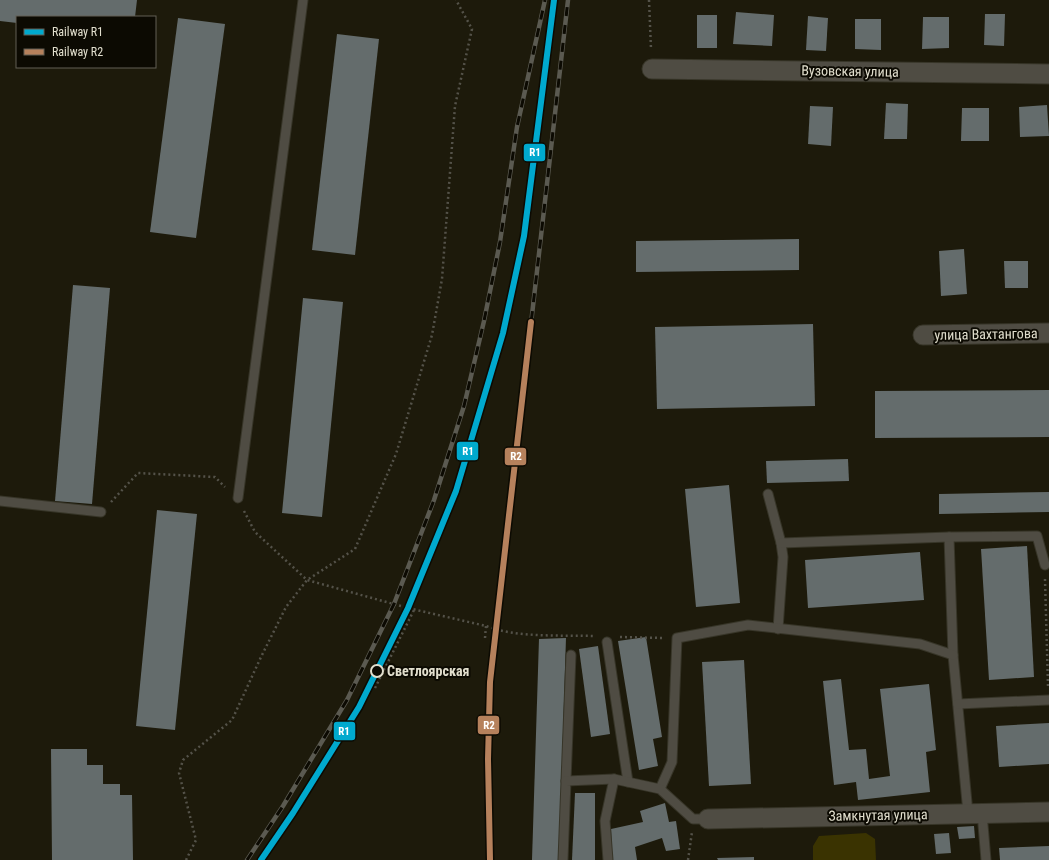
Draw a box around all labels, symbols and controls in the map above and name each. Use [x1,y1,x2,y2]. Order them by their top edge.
legend [16,16,156,68]
text: Railway R1 [52,25,103,39]
text: Railway R2 [52,45,103,59]
street label: Вузовская улица [801,62,899,80]
line badge: R1 [523,143,546,162]
text: R1 [529,146,541,159]
street label: улица Вахтангова [934,325,1038,343]
line badge: R1 [456,441,479,461]
text: R1 [462,445,474,458]
line badge: R2 [504,447,527,466]
text: R2 [510,450,522,463]
place label: Светлоярская [387,663,470,679]
marker: Светлоярская [370,664,384,678]
line badge: R2 [477,715,500,735]
text: R2 [483,719,495,732]
line badge: R1 [333,721,356,741]
text: R1 [338,725,350,738]
street label: Замкнутая улица [828,806,928,824]

